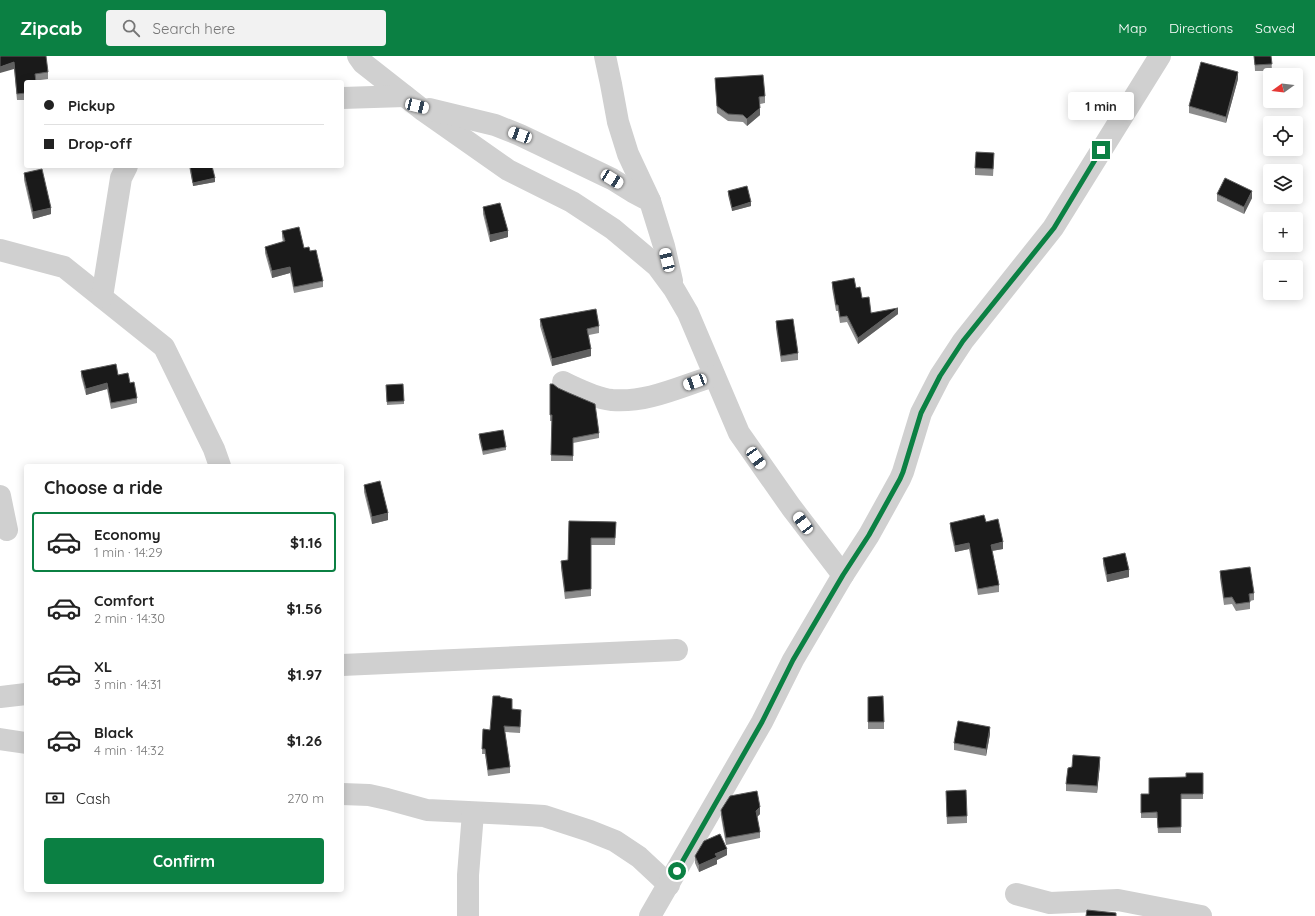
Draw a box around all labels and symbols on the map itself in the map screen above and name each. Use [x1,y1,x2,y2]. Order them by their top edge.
north arrow [1263,68,1303,108]
callout: 1 min [1068,92,1134,120]
car [404,97,430,115]
car [507,125,533,145]
route end [1092,141,1110,159]
car [599,168,625,190]
car [658,247,676,273]
car [682,372,708,392]
car [744,445,768,471]
car [791,510,815,536]
route start [668,862,686,880]

